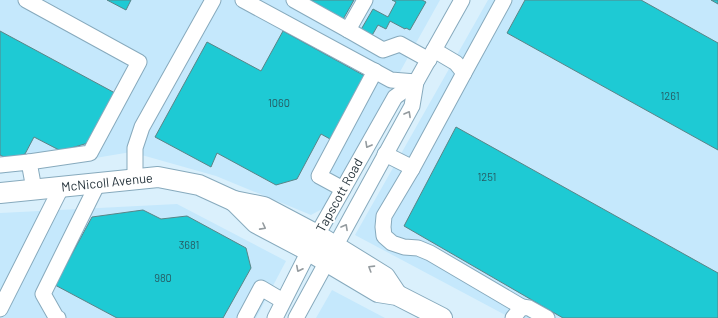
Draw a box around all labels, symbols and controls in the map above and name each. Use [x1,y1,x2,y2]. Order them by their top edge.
house number: 1261 [660,89,680,102]
house number: 1060 [268,96,290,109]
one-way arrow [403,110,411,118]
one-way arrow [365,141,372,148]
street label: Tapscott Road [312,155,366,235]
street label: McNicoll Avenue [60,169,154,195]
house number: 1251 [478,170,496,183]
one-way arrow [259,222,266,229]
one-way arrow [341,224,348,232]
house number: 3681 [179,238,199,251]
one-way arrow [297,265,304,273]
one-way arrow [368,265,375,272]
house number: 980 [154,271,172,284]

